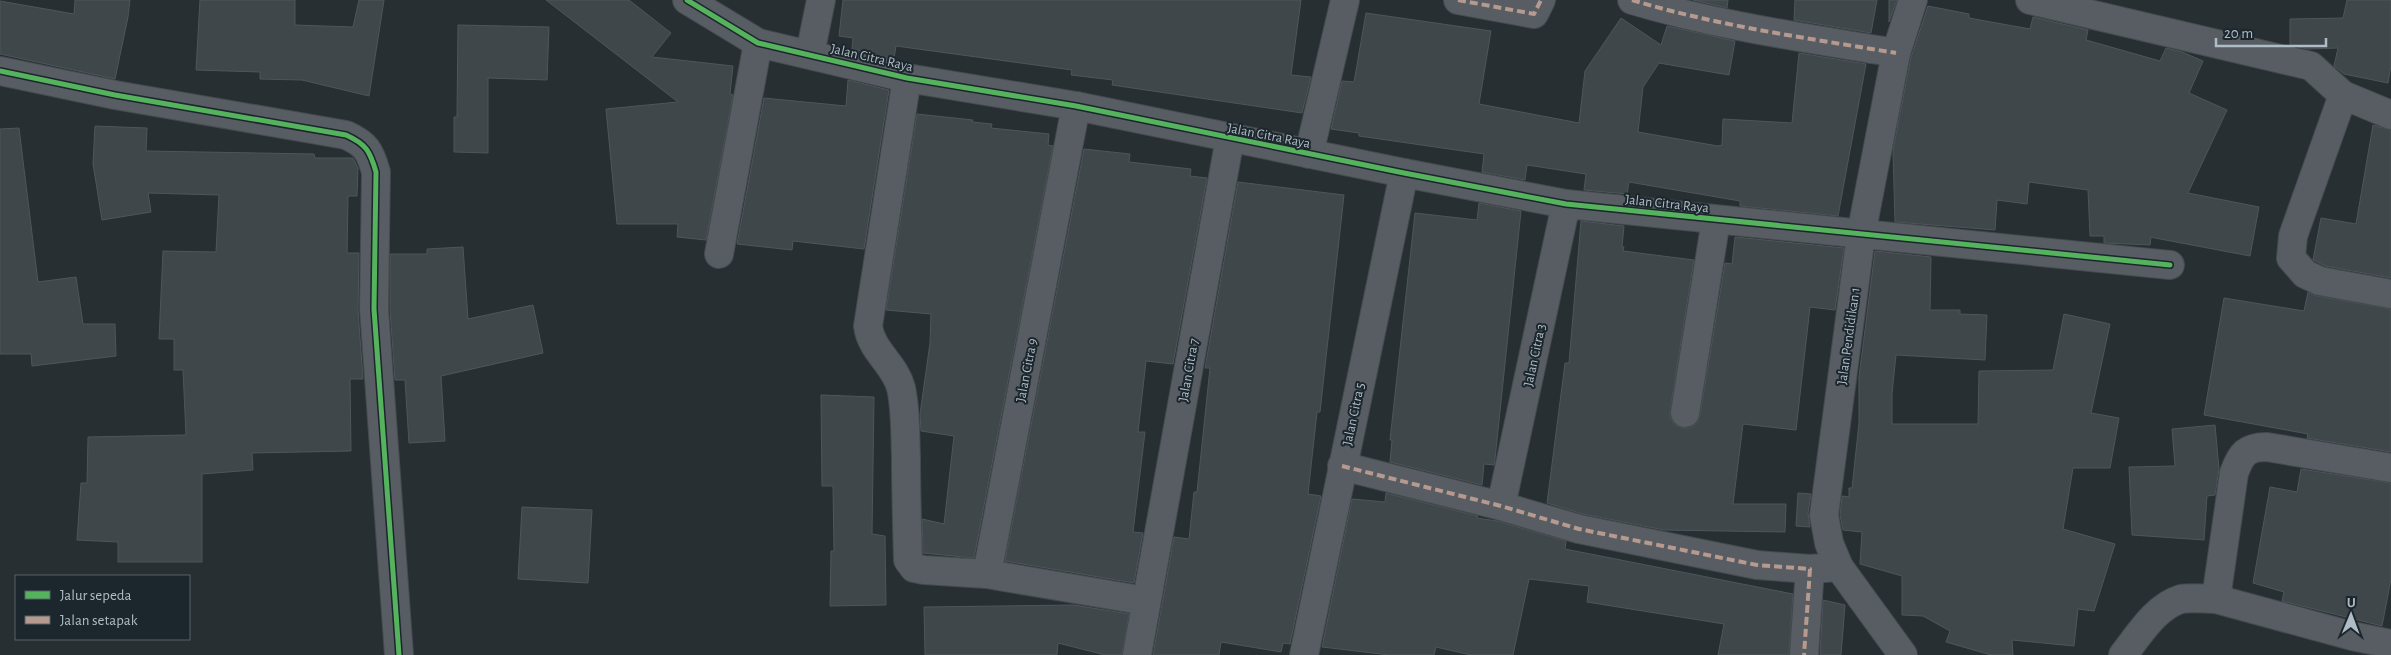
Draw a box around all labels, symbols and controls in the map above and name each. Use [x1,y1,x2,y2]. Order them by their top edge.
scale bar [2216,15,2326,47]
text: 20 m [2224,26,2253,41]
street label: Jalan Citra Raya [829,42,915,74]
street label: Jalan Citra Raya [1226,121,1312,151]
street label: Jalan Citra Raya [1624,193,1710,215]
street label: Jalan Pendidikan 1 [1835,287,1863,386]
street label: Jalan Citra 3 [1521,322,1549,388]
street label: Jalan Citra 9 [1014,337,1040,403]
street label: Jalan Citra 7 [1177,337,1201,403]
street label: Jalan Citra 5 [1340,381,1368,447]
legend [15,575,190,640]
text: Jalur sepeda [60,588,132,603]
north arrow [2326,590,2376,640]
text: U [2347,596,2356,610]
text: Jalan setapak [60,613,138,628]

